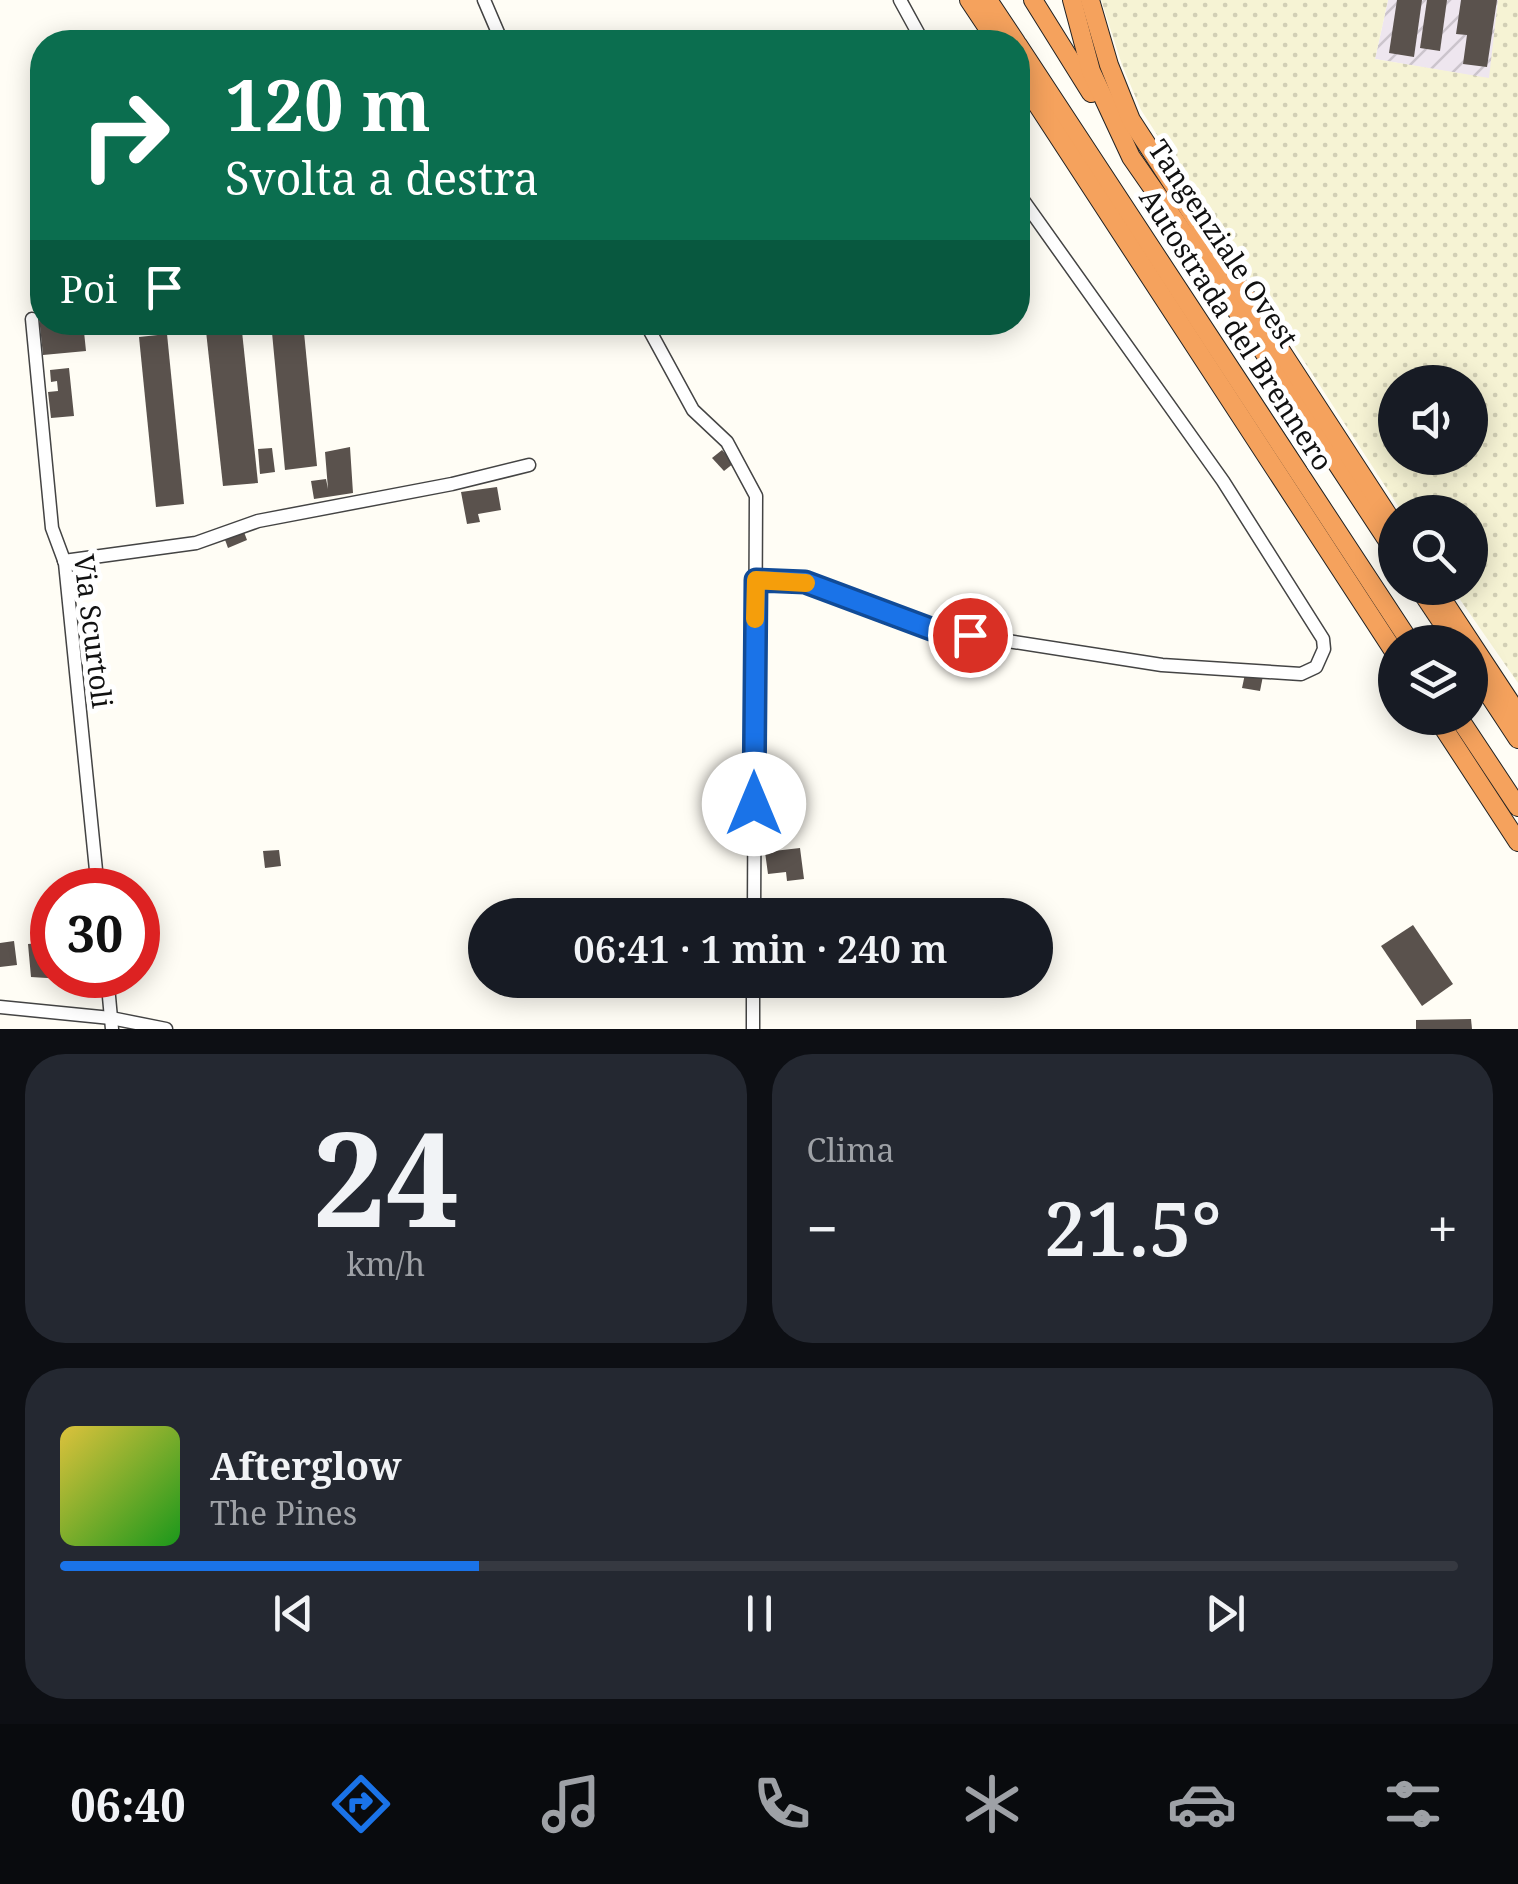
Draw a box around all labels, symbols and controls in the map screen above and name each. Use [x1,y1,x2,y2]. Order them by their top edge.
text: 120 m [225,56,431,152]
icon: right [60,70,190,200]
street label: Tangenziale Ovest [1140,132,1308,354]
text: Svolta a destra [225,147,539,208]
street label: Autostrada del Brennero [1131,181,1343,477]
icon: arrive [137,260,192,315]
text: Poi [60,262,117,314]
map controls [1378,365,1488,735]
button: sound [1378,365,1488,475]
button: search [1378,495,1488,605]
street label: Via Scurtoli [66,552,122,710]
pin [928,593,1013,678]
icon: arrive [943,608,998,663]
button: layers [1378,625,1488,735]
position arrow [702,752,806,856]
speed limit sign: 30 [30,868,160,998]
text: 06:41 · 1 min · 240 m [573,922,948,974]
text: 24 [312,1088,459,1265]
text: Clima [807,1128,895,1171]
text: 21.5° [1044,1176,1222,1278]
text: − [807,1190,838,1265]
text: + [1427,1190,1458,1265]
text: km/h [347,1242,425,1285]
text: Afterglow [210,1439,402,1491]
text: The Pines [210,1491,357,1534]
icon: previous [266,1586,321,1641]
icon: pause [732,1586,787,1641]
icon: next [1198,1586,1253,1641]
icon: directions [326,1769,396,1839]
icon: music [536,1769,606,1839]
icon: phone [747,1769,817,1839]
icon: climate [957,1769,1027,1839]
icon: car [1167,1769,1237,1839]
icon: filters [1378,1769,1448,1839]
text: 06:40 [70,1774,186,1835]

